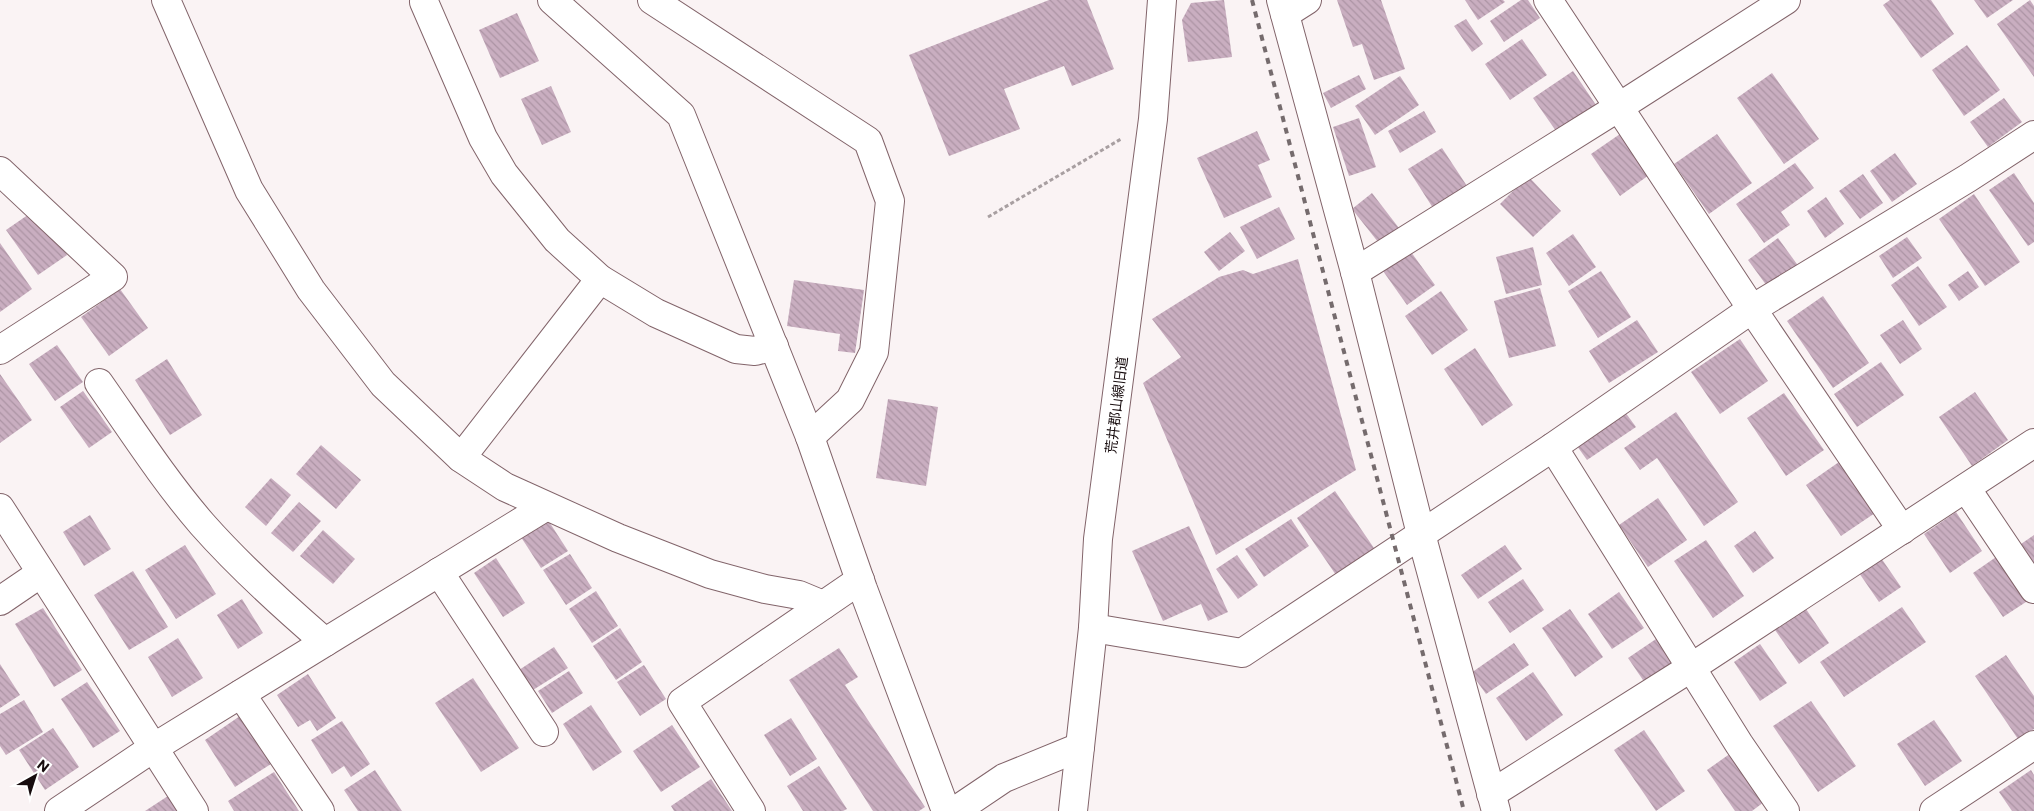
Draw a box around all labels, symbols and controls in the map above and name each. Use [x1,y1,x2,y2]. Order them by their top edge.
street label: 荒井郡山線旧道 [1102,355,1130,455]
north arrow [10,751,60,801]
text: N [34,756,53,775]

